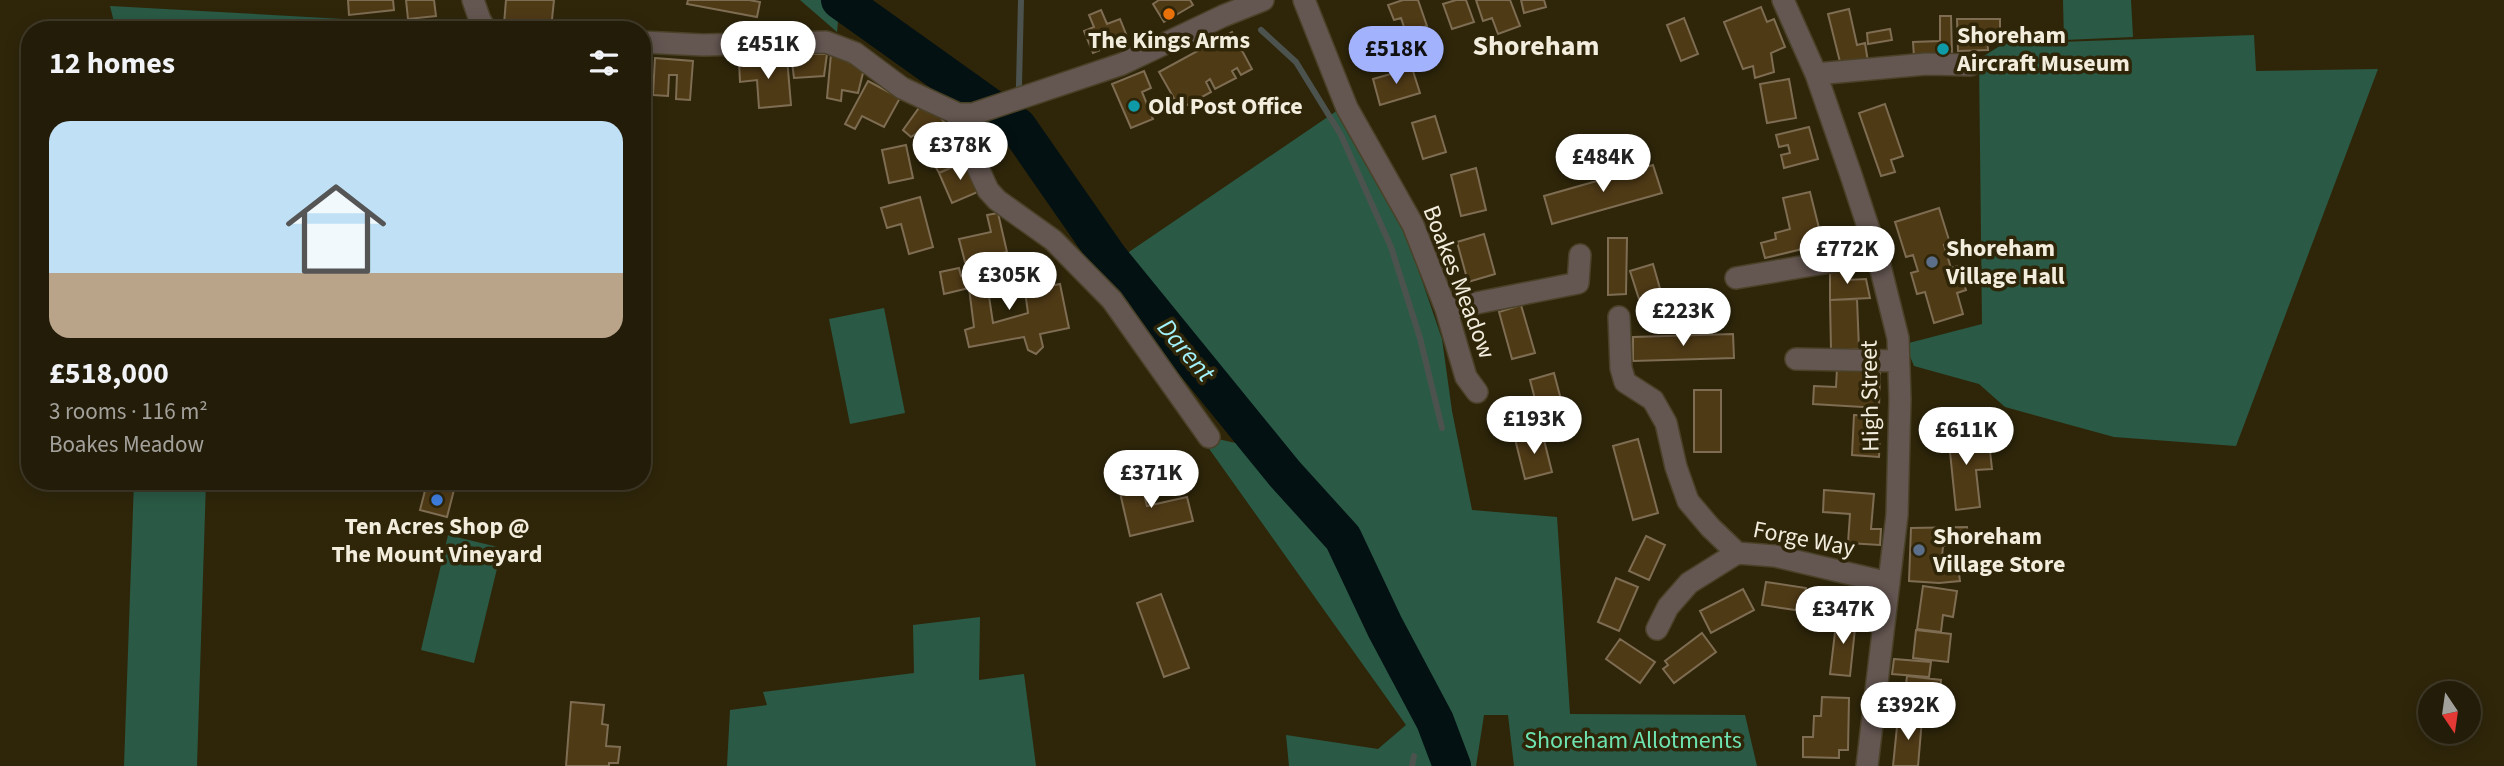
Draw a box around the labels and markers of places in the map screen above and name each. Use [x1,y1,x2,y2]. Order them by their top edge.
marker: The Kings Arms [1161,6,1177,22]
place label: Shoreham Aircraft Museum [1956,18,2130,81]
pin: £451K [719,22,817,81]
place label: The Kings Arms [1088,23,1250,58]
pin: £518K [1347,27,1445,86]
marker: Shoreham Aircraft Museum [1935,41,1951,57]
place label: Old Post Office [1148,89,1303,124]
marker: Old Post Office [1126,98,1142,114]
pin: £378K [911,122,1009,182]
pin: £484K [1554,134,1652,194]
pin: £772K [1798,226,1896,286]
place label: Shoreham Village Hall [1945,231,2065,294]
pin: £305K [960,252,1058,312]
marker: Shoreham Village Hall [1924,254,1940,270]
pin: £223K [1634,288,1732,348]
pin: £193K [1485,396,1583,456]
pin: £611K [1917,407,2015,467]
pin: £371K [1102,450,1200,510]
marker: Ten Acres Shop @ The Mount Vineyard [429,492,445,508]
place label: Ten Acres Shop @ The Mount Vineyard [332,509,542,572]
place label: Shoreham Village Store [1932,519,2065,582]
marker: Shoreham Village Store [1911,542,1927,558]
pin: £347K [1794,586,1892,646]
pin: £392K [1859,682,1957,742]

